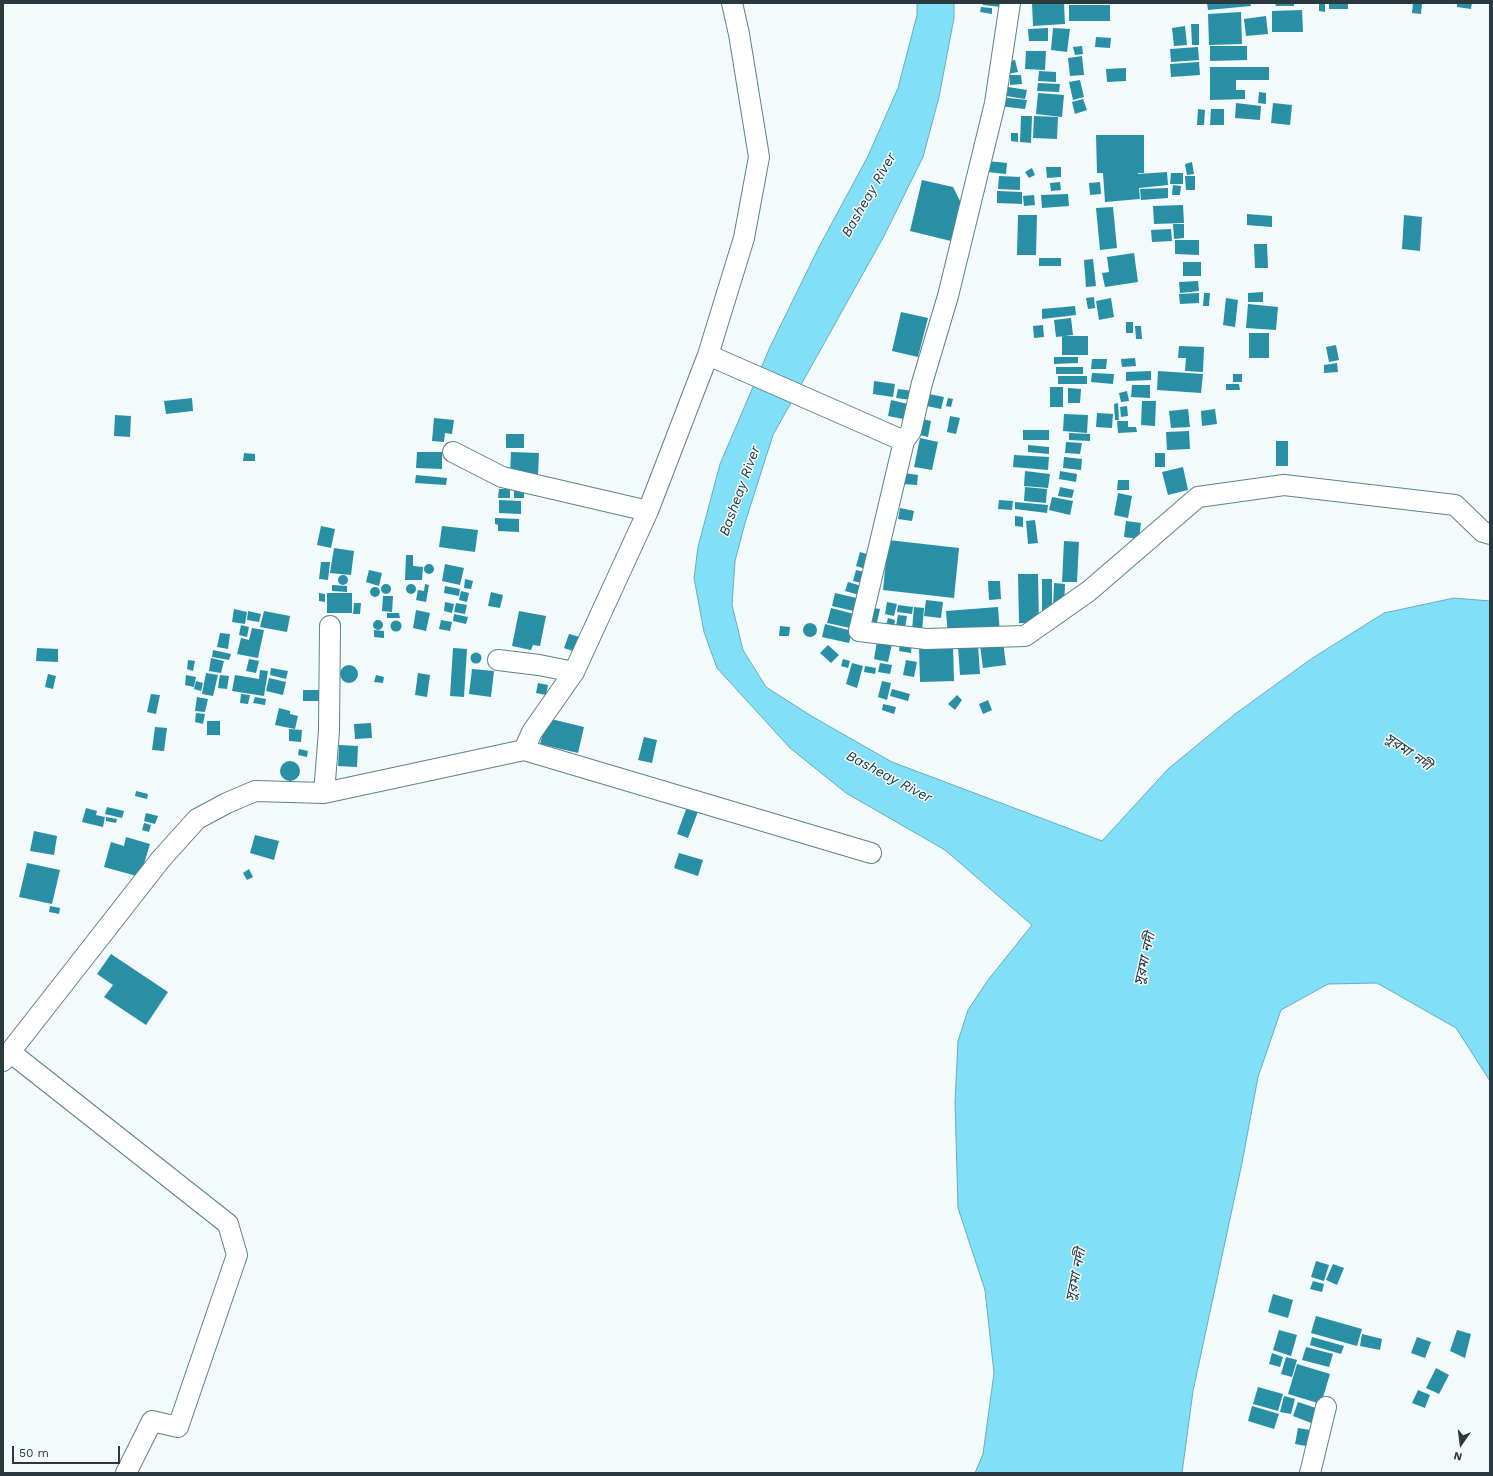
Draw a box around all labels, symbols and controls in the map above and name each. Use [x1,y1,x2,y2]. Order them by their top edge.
water label: Basheay River [838,150,900,240]
water label: Basheay River [716,444,764,538]
water label: সুরমা নদী [1381,730,1435,774]
water label: Basheay River [843,747,935,807]
water label: সুরমা নদী [1131,931,1159,987]
water label: সুরমা নদী [1062,1247,1090,1303]
north arrow [1441,1424,1481,1464]
scale bar [14,1438,122,1464]
text: 50 m [19,1446,49,1460]
text: N [1452,1449,1464,1463]

